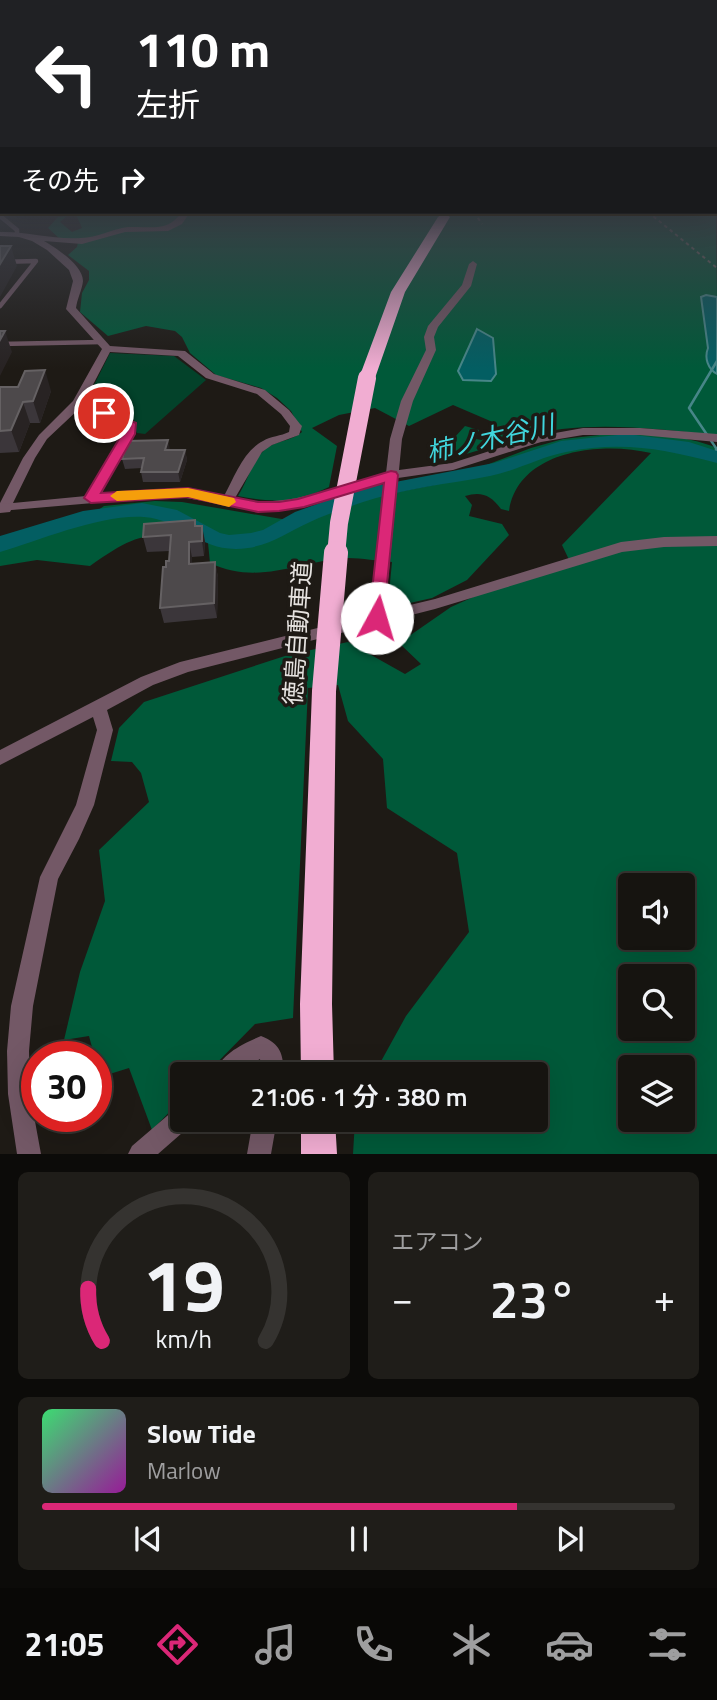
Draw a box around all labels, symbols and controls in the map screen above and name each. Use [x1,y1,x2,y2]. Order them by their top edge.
text: 110 m [136,11,270,86]
icon: left [21,28,112,119]
text: 左折 [136,80,200,128]
text: その先 [21,161,99,200]
icon: right [113,161,151,199]
pin [74,383,134,443]
icon: arrive [85,394,123,432]
water label: 柿ノ木谷川 [422,404,561,472]
street label: 徳島自動車道 [274,560,320,706]
position arrow [340,581,414,655]
map controls [618,873,695,1132]
button: sound [618,873,695,950]
button: search [618,964,695,1041]
speed limit sign: 30 [21,1041,112,1132]
button: layers [618,1055,695,1132]
text: 21:06 · 1 分 · 380 m [250,1077,468,1116]
text: エアコン [392,1224,484,1259]
text: 19 [143,1230,225,1340]
text: 23° [490,1259,577,1338]
text: − [392,1269,413,1327]
text: + [654,1269,675,1327]
text: km/h [155,1320,212,1358]
text: Slow Tide [147,1414,256,1453]
text: Marlow [147,1453,221,1488]
icon: previous [129,1520,167,1558]
icon: pause [340,1520,378,1558]
icon: next [551,1520,589,1558]
text: 21:05 [25,1620,104,1668]
icon: directions [153,1620,202,1669]
icon: music [251,1620,300,1669]
icon: phone [349,1620,398,1669]
icon: climate [447,1620,496,1669]
icon: car [545,1620,594,1669]
icon: filters [643,1620,692,1669]

